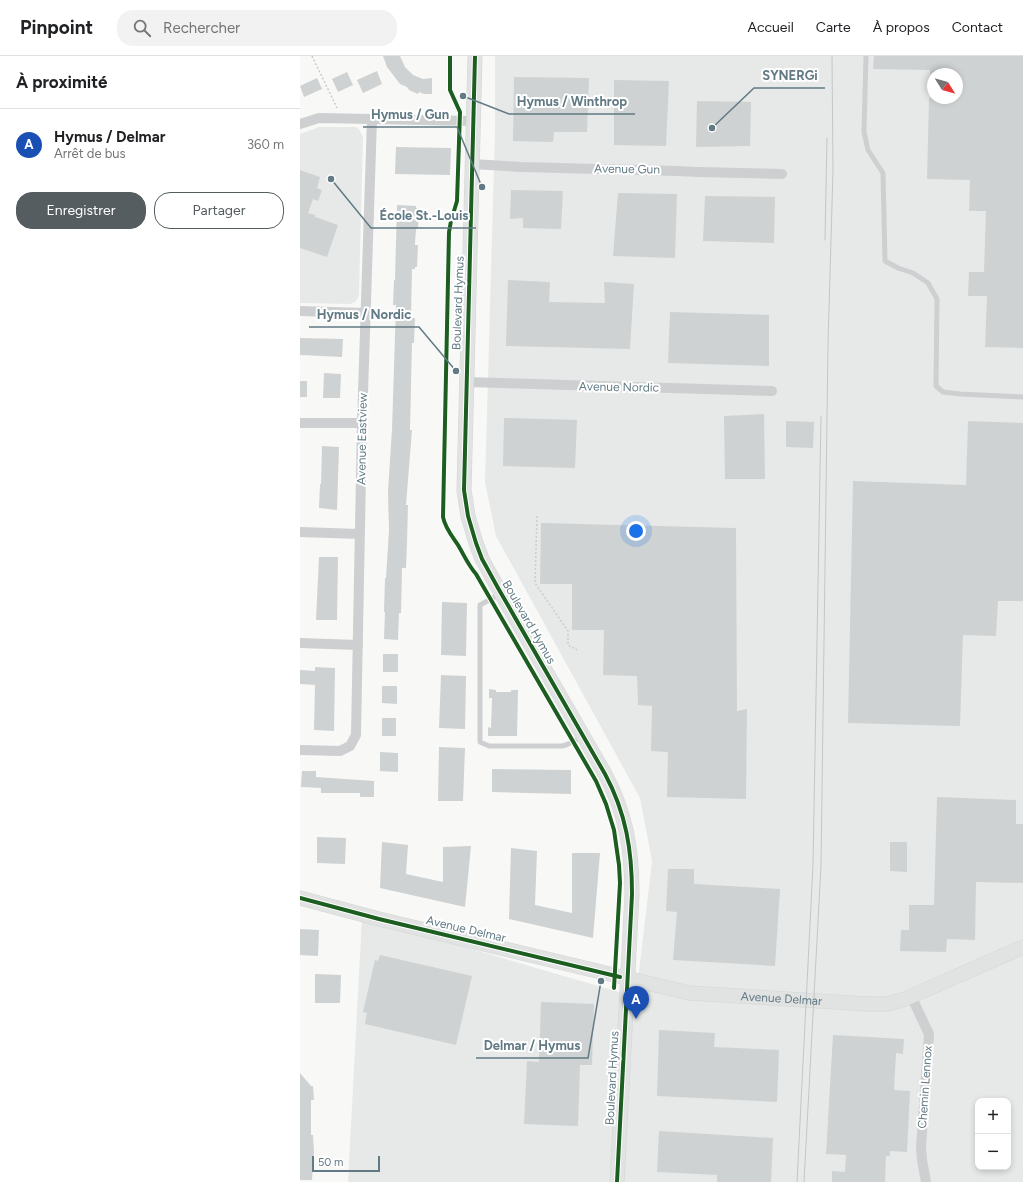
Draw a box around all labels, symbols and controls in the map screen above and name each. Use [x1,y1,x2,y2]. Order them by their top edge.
search box [117,10,397,46]
text: Pinpoint [20,16,93,39]
icon: search [131,17,153,39]
text: Rechercher [163,19,240,37]
text: Accueil [748,19,794,36]
text: Carte [816,19,851,36]
text: À propos [873,19,930,36]
text: Contact [952,19,1003,36]
callout: SYNERGi [754,63,825,88]
text: SYNERGi [762,68,818,83]
north arrow [927,68,963,104]
text: À proximité [16,72,107,92]
callout: Hymus / Winthrop [509,89,635,114]
text: Hymus / Winthrop [517,94,627,109]
callout: Hymus / Gun [363,102,457,127]
text: Hymus / Gun [371,107,449,122]
text: Hymus / Delmar [54,128,165,146]
text: A [24,137,34,152]
text: 360 m [247,137,284,152]
text: Arrêt de bus [54,146,126,161]
street label: Avenue Gun [594,161,660,177]
button: Enregistrer [16,192,146,229]
button: Partager [154,192,284,229]
callout: École St.-Louis [371,203,476,228]
text: École St.-Louis [380,208,468,223]
street label: Boulevard Hymus [449,255,467,350]
callout: Hymus / Nordic [309,302,419,327]
text: Hymus / Nordic [317,307,411,322]
street label: Avenue Nordic [579,379,660,395]
street label: Avenue Eastview [354,392,370,485]
your location [626,521,646,541]
street label: Boulevard Hymus [499,578,559,667]
street label: Avenue Delmar [425,913,507,945]
pin: A [623,986,649,1019]
street label: Avenue Delmar [740,989,822,1008]
street label: Boulevard Hymus [603,1030,621,1125]
callout: Delmar / Hymus [476,1033,588,1058]
text: Delmar / Hymus [484,1038,580,1053]
street label: Chemin Lennox [915,1045,935,1129]
map controls [975,1098,1011,1170]
button: + [975,1098,1011,1134]
button: − [975,1134,1011,1170]
scale bar [312,1154,380,1173]
text: 50 m [318,1156,343,1169]

